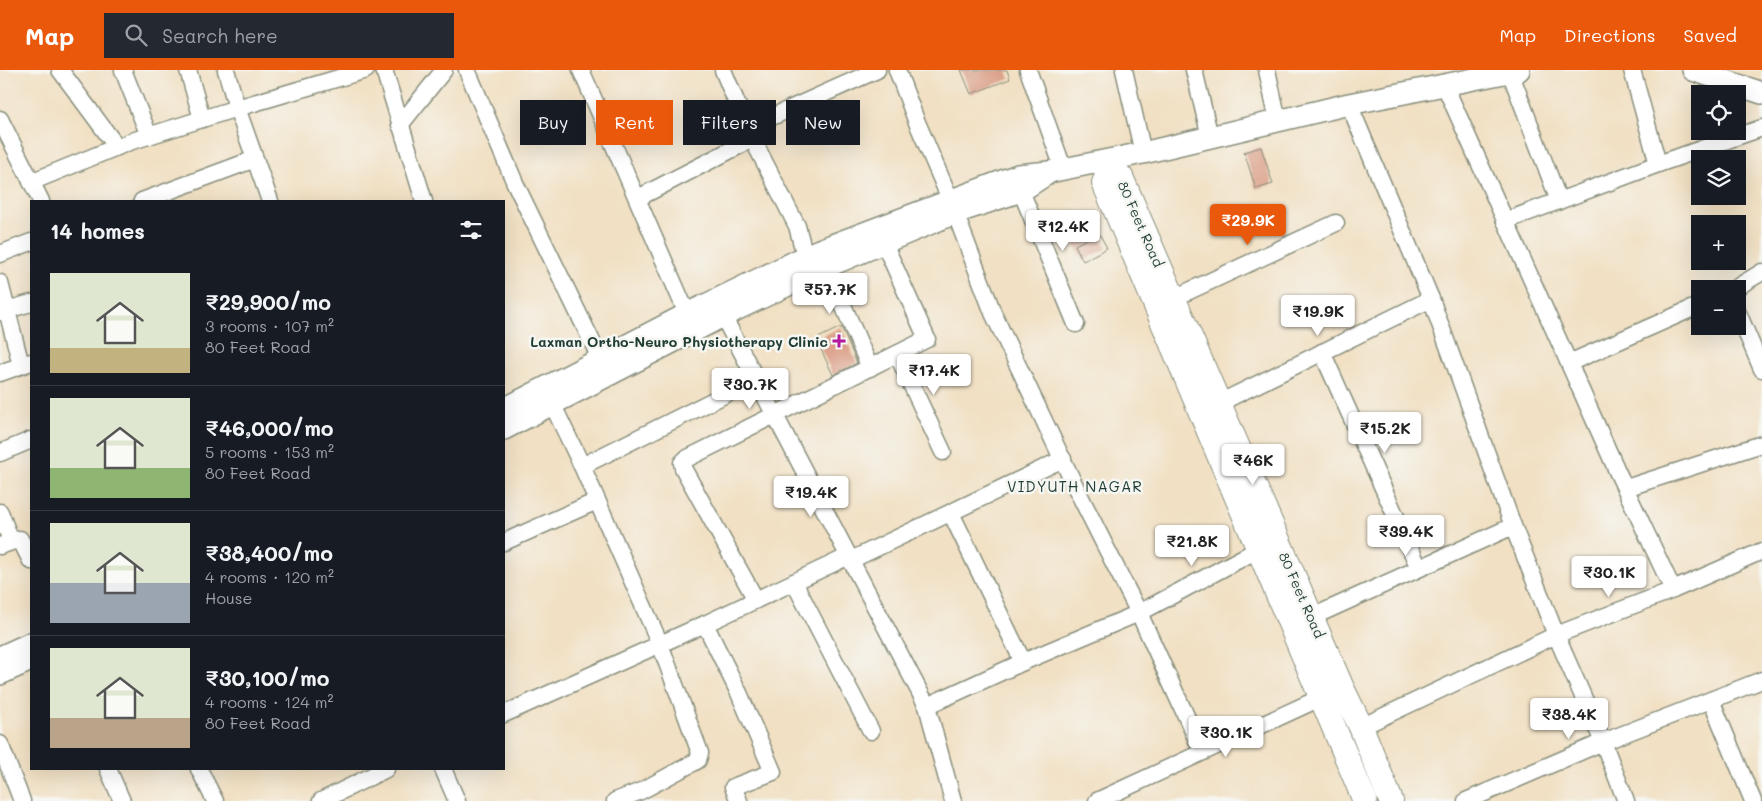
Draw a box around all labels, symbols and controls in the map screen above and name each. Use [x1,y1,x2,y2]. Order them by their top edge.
search box [104,13,454,58]
text: Map [25,20,74,51]
icon: search [122,21,150,49]
text: Search here [162,23,278,48]
text: Map [1499,23,1536,47]
text: Directions [1564,23,1656,47]
text: Saved [1684,23,1737,47]
map controls [1691,85,1746,335]
button: locate [1691,85,1746,140]
chip: Buy [520,100,586,145]
chip: Rent [596,100,673,145]
chip: Filters [683,100,776,145]
chip: New [786,100,860,145]
button: layers [1691,150,1746,205]
street label: 80 Feet Road [1114,178,1168,270]
pin: ₹29.9K [1207,204,1289,246]
text: ₹29.9K [1221,209,1275,230]
pin: ₹12.4K [1022,210,1104,252]
text: ₹12.4K [1037,215,1089,236]
button: + [1691,215,1746,270]
icon: filters [457,216,485,244]
text: 14 homes [50,217,145,244]
pin: ₹57.7K [789,272,871,315]
text: ₹57.7K [803,278,857,299]
button: − [1691,280,1746,335]
text: ₹29,900/mo [205,288,331,315]
icon: home [90,293,150,353]
pin: ₹19.9K [1277,294,1359,337]
text: ₹19.9K [1292,300,1344,321]
text: 3 rooms · 107 m² [205,315,334,336]
place label: Laxman Ortho-Neuro Physiotherapy Clinic [530,332,828,351]
marker: Laxman Ortho-Neuro Physiotherapy Clinic [832,334,846,348]
text: 80 Feet Road [205,336,310,357]
pin: ₹17.4K [893,354,975,396]
text: ₹17.4K [908,359,960,380]
pin: ₹30.7K [709,368,791,410]
text: ₹30.7K [723,373,777,394]
pin: ₹15.2K [1344,412,1426,454]
text: ₹46,000/mo [205,414,334,441]
text: ₹15.2K [1359,417,1411,438]
icon: home [90,418,150,478]
text: 5 rooms · 153 m² [205,441,334,462]
pin: ₹46K [1223,444,1283,486]
text: ₹46K [1233,449,1273,470]
text: 80 Feet Road [205,462,310,483]
pin: ₹19.4K [770,476,852,518]
district label: VIDYUTH NAGAR [1007,476,1143,496]
text: ₹19.4K [785,481,837,502]
pin: ₹39.4K [1365,514,1447,557]
text: ₹39.4K [1378,520,1434,541]
pin: ₹21.8K [1151,524,1233,567]
text: ₹21.8K [1166,530,1218,551]
text: ₹38,400/mo [205,539,333,566]
icon: home [90,543,150,603]
street label: 80 Feet Road [1275,549,1329,641]
pin: ₹30.1K [1568,556,1650,598]
text: ₹30.1K [1582,561,1636,582]
text: 4 rooms · 120 m² [205,566,334,587]
text: House [205,587,252,608]
text: ₹30,100/mo [205,664,329,691]
icon: home [90,668,150,728]
text: 4 rooms · 124 m² [205,691,334,712]
pin: ₹38.4K [1528,698,1610,740]
text: ₹38.4K [1541,703,1597,724]
text: 80 Feet Road [205,712,310,733]
pin: ₹30.1K [1185,716,1267,758]
text: ₹30.1K [1199,721,1253,742]

